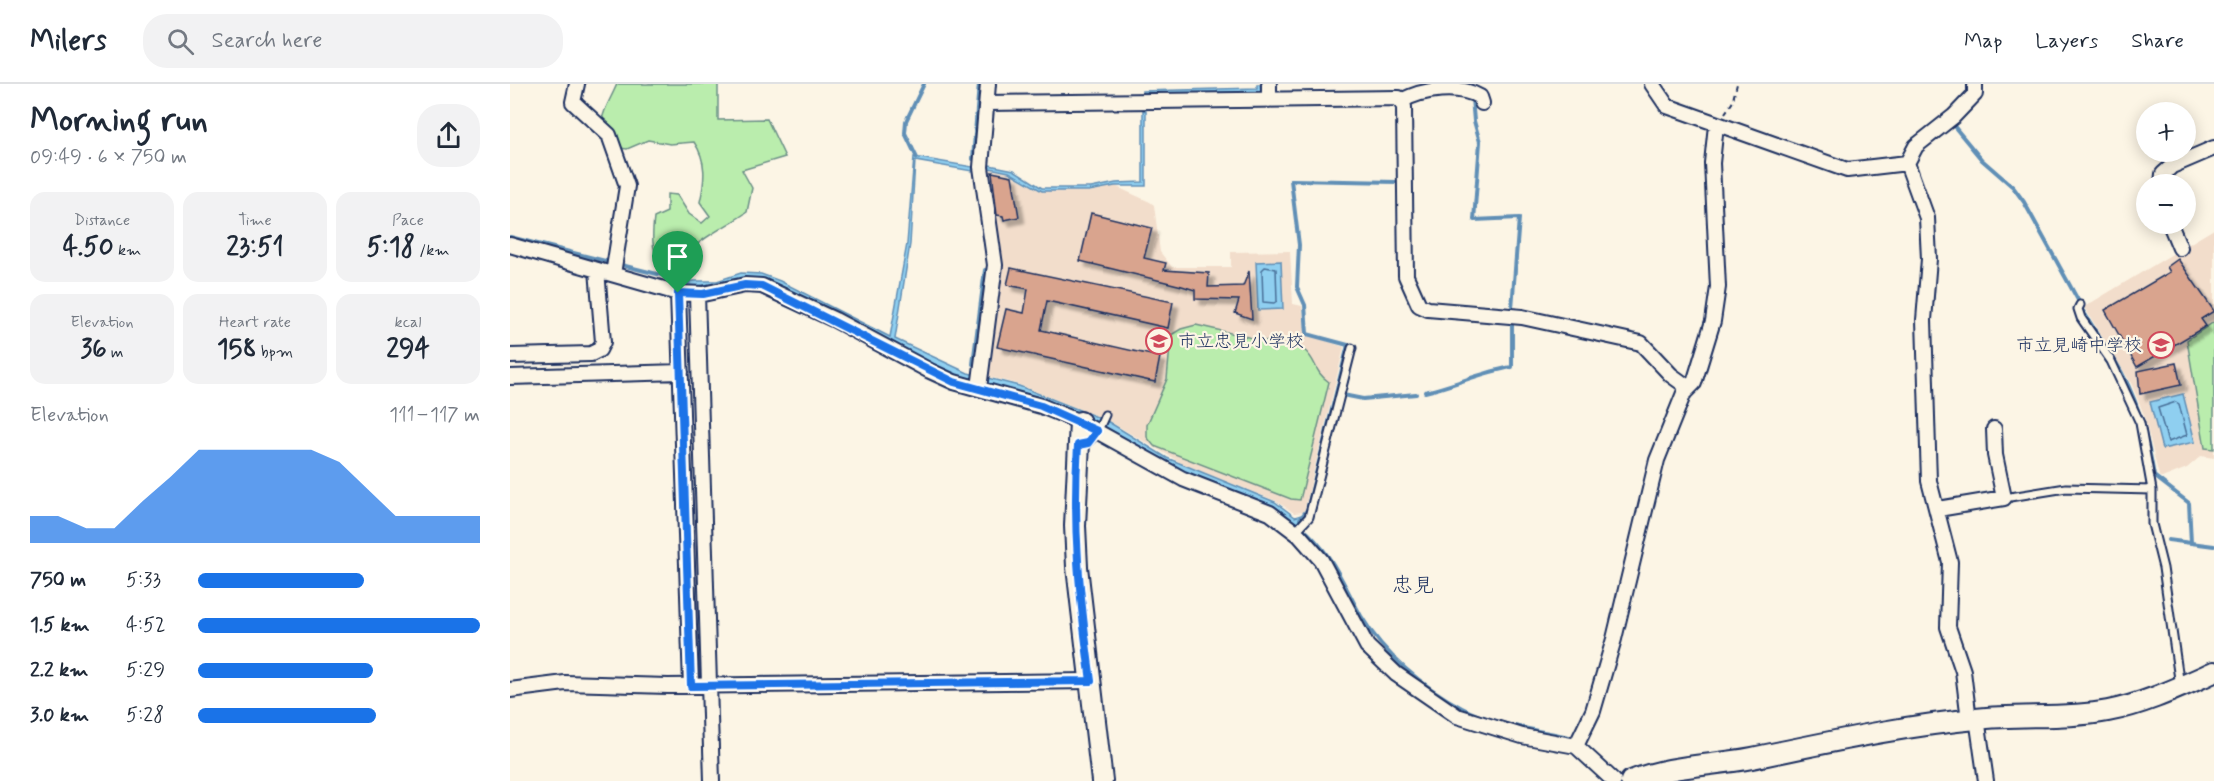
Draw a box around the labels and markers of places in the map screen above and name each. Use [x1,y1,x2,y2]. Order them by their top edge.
pin [652,231,703,293]
school or university icon: 市立忠見小学校 [1144,326,1174,356]
place label: 市立忠見小学校 [1178,330,1304,354]
school or university icon: 市立見崎中学校 [2146,330,2176,360]
place label: 市立見崎中学校 [2016,334,2142,358]

